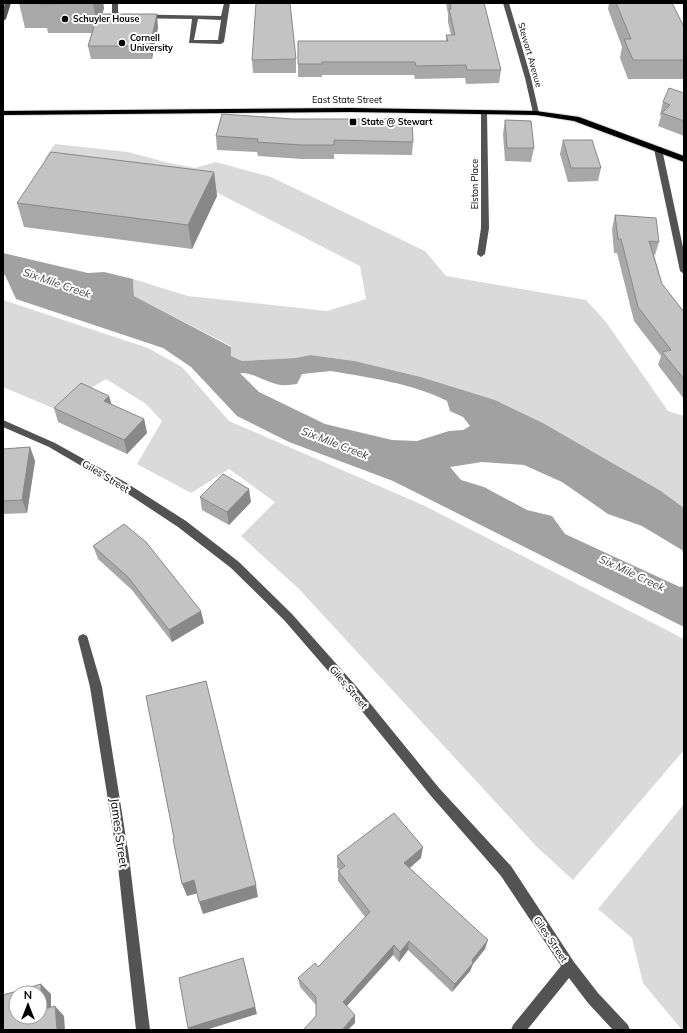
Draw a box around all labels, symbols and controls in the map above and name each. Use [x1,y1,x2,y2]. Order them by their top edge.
place label: Schuyler House [73,13,139,25]
marker: Schuyler House [60,14,70,24]
street label: Stewart Avenue [516,21,545,89]
place label: Cornell University [130,32,173,54]
marker: Cornell University [117,38,127,48]
street label: East State Street [312,94,382,105]
place label: State @ Stewart [361,116,433,127]
marker: State @ Stewart [348,117,358,127]
street label: Elston Place [469,159,480,209]
water label: Six Mile Creek [21,265,93,301]
water label: Six Mile Creek [299,424,371,462]
street label: Giles Street [80,457,132,496]
water label: Six Mile Creek [597,552,667,594]
street label: Giles Street [327,663,371,712]
street label: James Street [107,797,132,869]
street label: Giles Street [530,914,571,965]
north arrow [8,985,48,1025]
text: N [24,988,32,1002]

